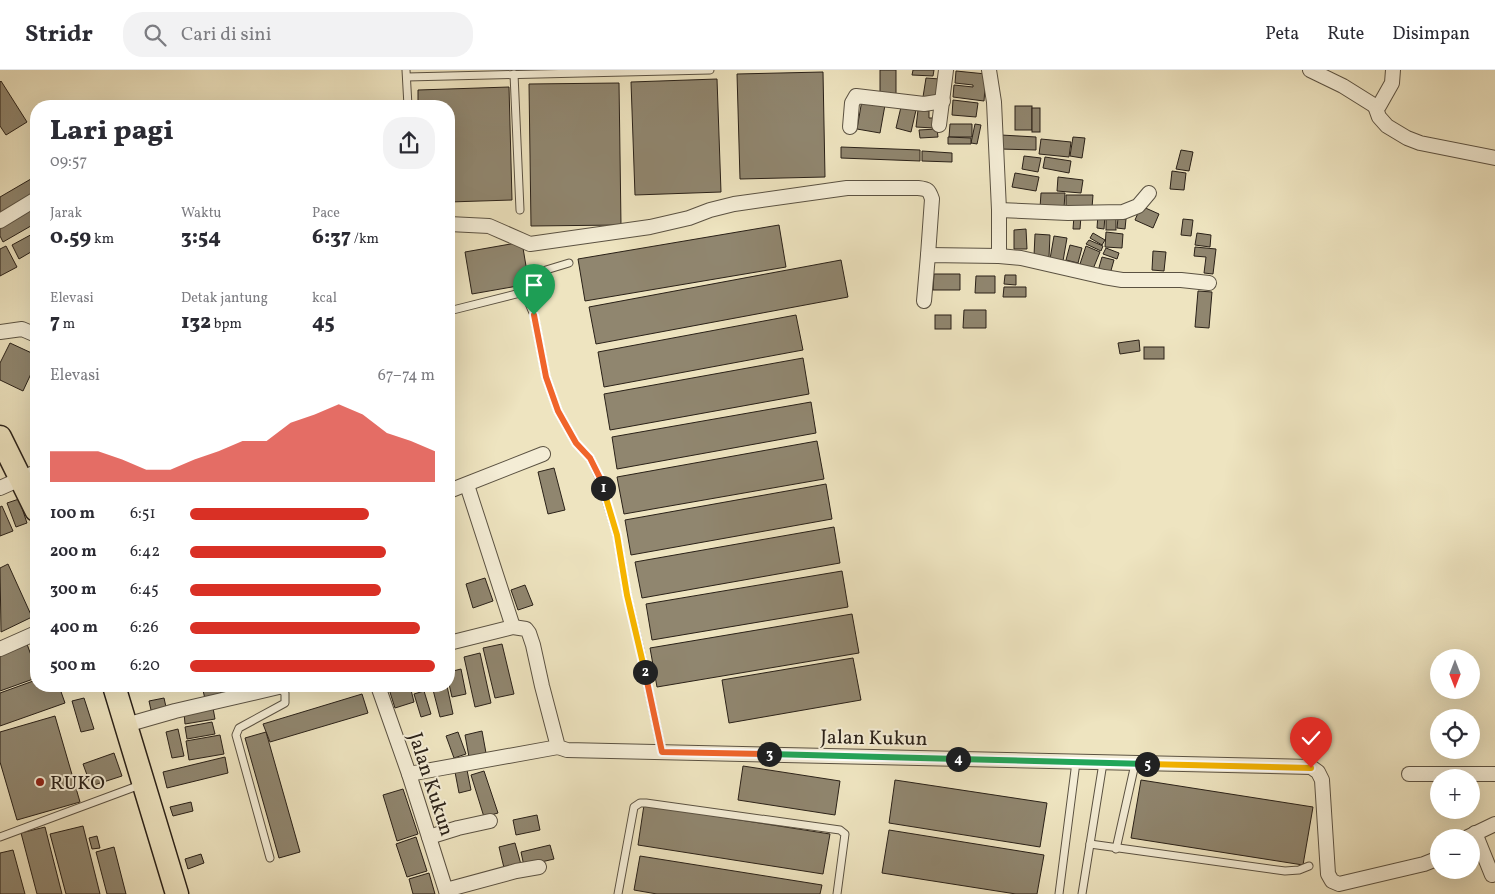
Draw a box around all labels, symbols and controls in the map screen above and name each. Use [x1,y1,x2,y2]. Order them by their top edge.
search box [123,12,473,57]
text: Stridr [25,18,93,52]
icon: search [141,21,169,49]
text: Cari di sini [181,22,271,48]
text: Peta [1265,22,1299,47]
text: Rute [1327,22,1364,47]
text: Disimpan [1392,22,1470,47]
text: Lari pagi [50,112,174,151]
button: share [383,117,435,169]
text: 09:57 [50,151,87,173]
text: Jarak [50,204,82,223]
text: Waktu [181,204,221,223]
text: Pace [312,204,340,223]
text: 0.59 [50,223,91,252]
text: 3:54 [181,223,221,252]
text: 6:37 [312,223,351,252]
text: km [91,230,114,249]
text: /km [351,230,379,249]
pin [513,264,555,315]
icon: arrive [520,271,548,299]
text: Elevasi [50,289,94,308]
text: Detak jantung [181,289,268,308]
text: kcal [312,289,337,308]
text: 7 [50,308,60,337]
text: 132 [181,308,211,337]
text: 45 [312,308,335,337]
text: m [60,315,75,334]
text: bpm [211,315,242,334]
text: Elevasi [50,365,100,387]
text: 67–74 m [378,365,435,387]
pin: 1 [590,476,616,500]
text: 1 [601,479,606,498]
text: 100 m [50,503,95,525]
text: 6:51 [130,503,156,525]
text: 200 m [50,541,97,563]
text: 6:42 [130,541,160,563]
text: 300 m [50,579,96,601]
text: 6:45 [130,579,159,601]
text: 400 m [50,617,98,639]
text: 6:26 [130,617,159,639]
north arrow [1430,649,1480,699]
map controls [1430,649,1480,879]
text: 500 m [50,655,96,677]
text: 6:20 [130,655,160,677]
pin: 2 [632,660,658,684]
text: 2 [642,663,649,682]
button: locate [1430,709,1480,759]
pin [1290,717,1332,768]
street label: Jalan Kukun [820,724,928,754]
icon: check [1297,724,1325,752]
street label: Jalan Kukun [400,729,460,840]
pin: 3 [756,742,782,766]
text: 3 [766,745,773,764]
pin: 4 [946,746,970,772]
text: 4 [954,750,963,769]
pin: 5 [1134,752,1160,776]
text: 5 [1144,755,1151,774]
button: + [1430,769,1480,819]
place label: RUKO [50,770,105,798]
marker: RUKO [34,776,46,788]
button: − [1430,829,1480,879]

